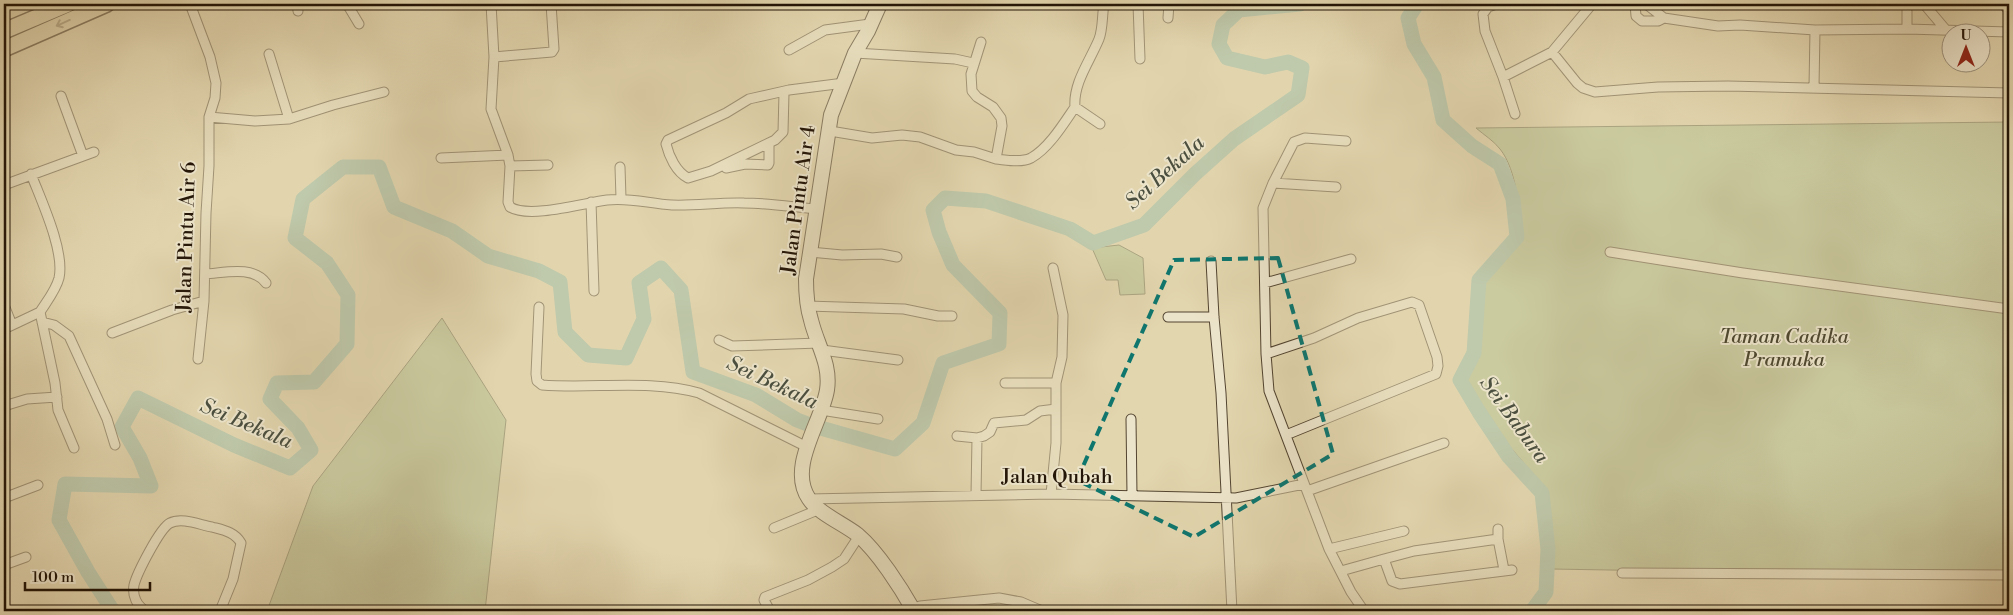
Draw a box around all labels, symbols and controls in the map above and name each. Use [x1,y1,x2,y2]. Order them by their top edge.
one-way arrow [56,19,71,29]
north arrow [1940,22,1990,72]
text: U [1961,27,1972,45]
street label: Jalan Pintu Air 4 [776,124,822,277]
water label: Sei Bekala [1120,130,1210,215]
street label: Jalan Pintu Air 6 [172,161,202,314]
park label: Taman Cadika Pramuka [1719,325,1850,373]
water label: Sei Bekala [722,351,822,416]
water label: Sei Babura [1474,371,1555,469]
water label: Sei Bekala [196,393,296,455]
street label: Jalan Qubah [1000,465,1113,490]
scale bar [25,560,150,592]
text: 100 m [32,568,74,587]

